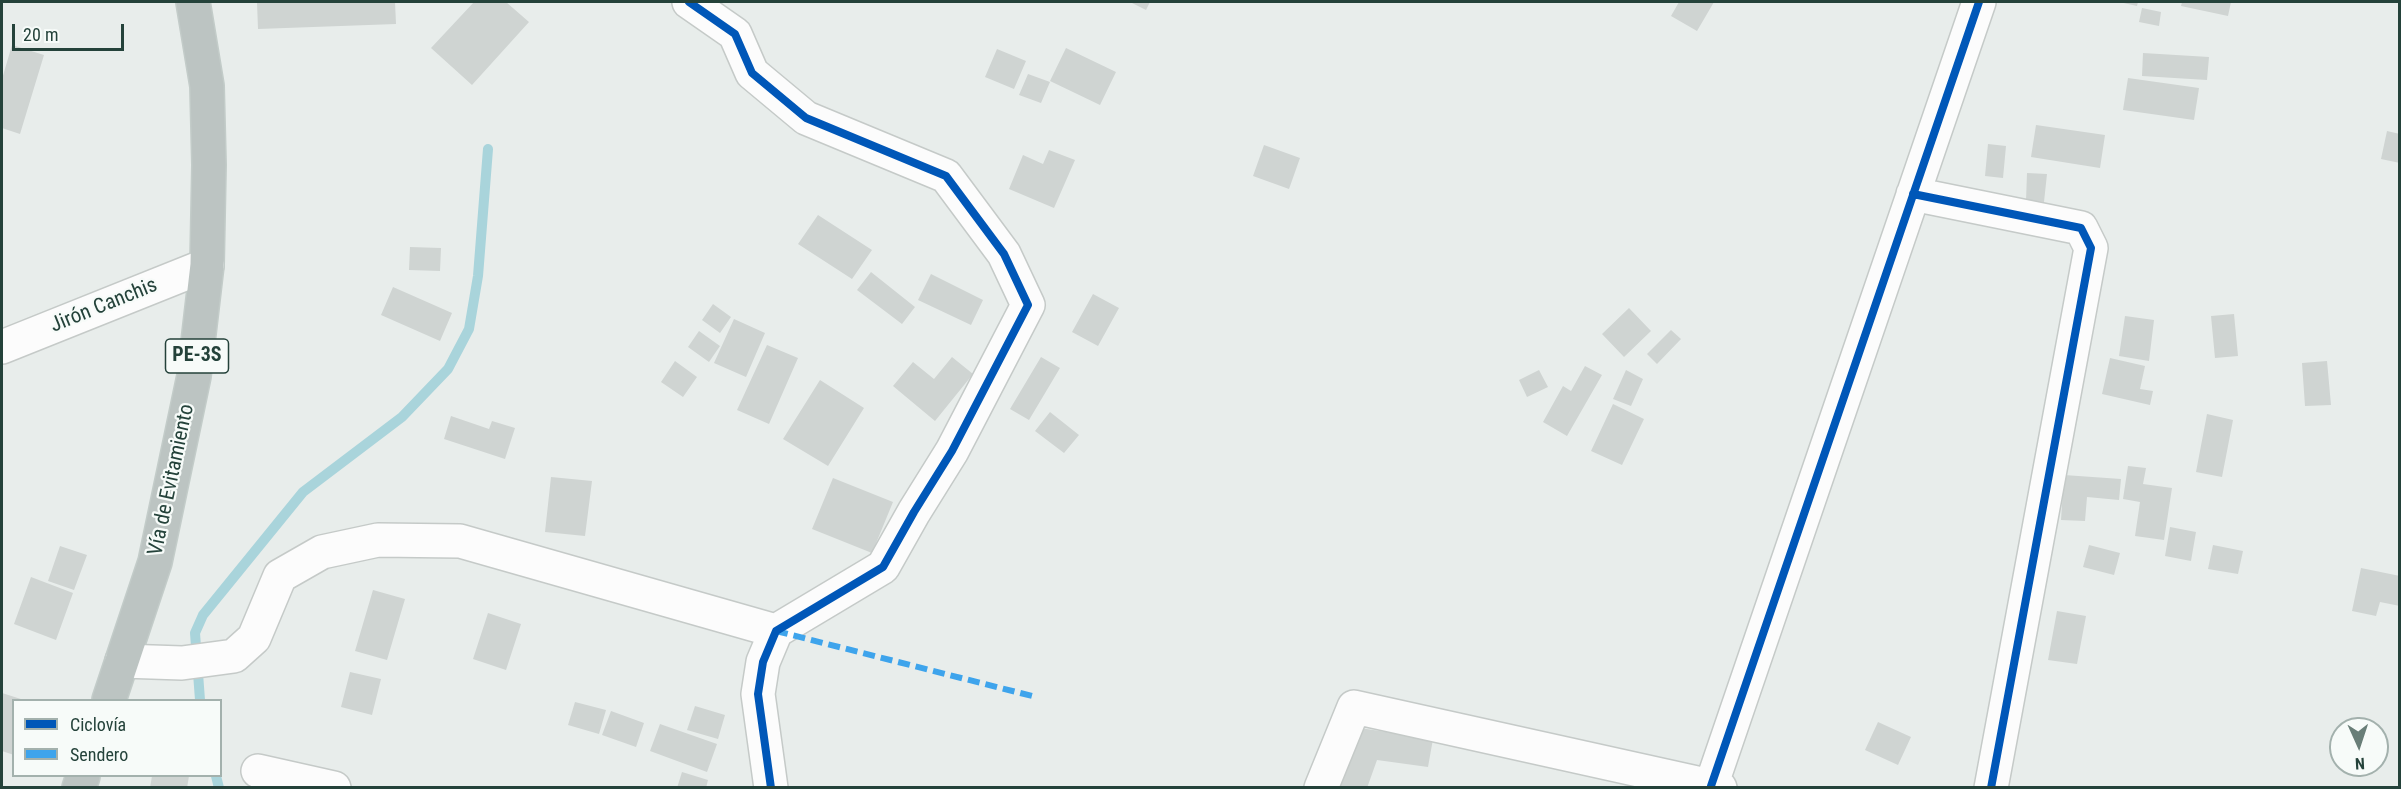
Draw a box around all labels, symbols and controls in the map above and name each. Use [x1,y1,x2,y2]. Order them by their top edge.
scale bar [15,12,128,50]
text: 20 m [23,24,58,45]
street label: Jirón Canchis [47,273,161,339]
road number: PE-3S [166,339,228,373]
street label: Vía de Evitamiento [144,402,200,558]
legend [12,699,222,777]
text: Ciclovía [70,714,126,735]
north arrow [2329,717,2389,777]
text: Sendero [70,744,128,765]
text: N [2354,754,2365,773]

